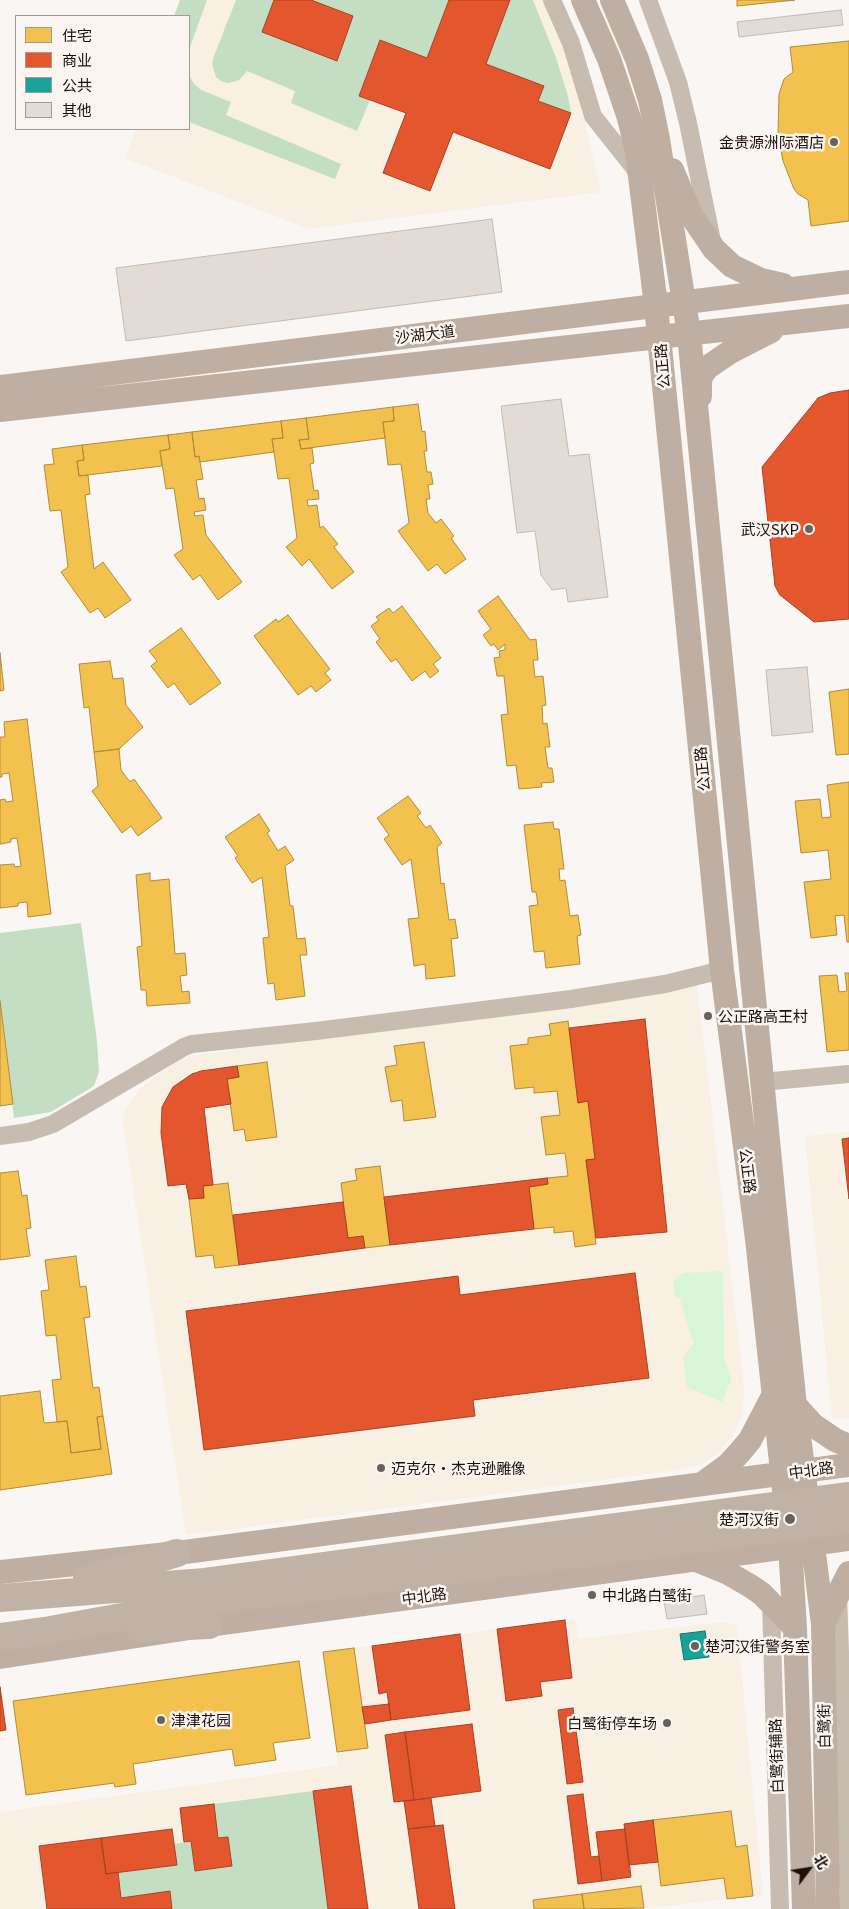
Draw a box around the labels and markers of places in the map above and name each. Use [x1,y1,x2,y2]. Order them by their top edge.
place label: 金贵源洲际酒店 [719,133,824,151]
marker: 金贵源洲际酒店 [828,136,840,148]
place label: 武汉SKP [741,520,799,538]
marker: 武汉SKP [803,523,815,535]
place label: 公正路高王村 [718,1007,808,1025]
marker: 公正路高王村 [702,1010,714,1022]
place label: 迈克尔·杰克逊雕像 [391,1459,526,1477]
marker: 迈克尔·杰克逊雕像 [375,1462,387,1474]
place label: 楚河汉街 [719,1510,779,1528]
marker: 楚河汉街 [783,1512,797,1526]
place label: 中北路白鹭街 [602,1586,692,1604]
marker: 中北路白鹭街 [586,1589,598,1601]
place label: 楚河汉街警务室 [705,1637,810,1655]
marker: 楚河汉街警务室 [689,1640,701,1652]
place label: 津津花园 [171,1711,231,1729]
marker: 津津花园 [155,1714,167,1726]
place label: 白鹭街停车场 [567,1714,657,1732]
marker: 白鹭街停车场 [661,1717,673,1729]

